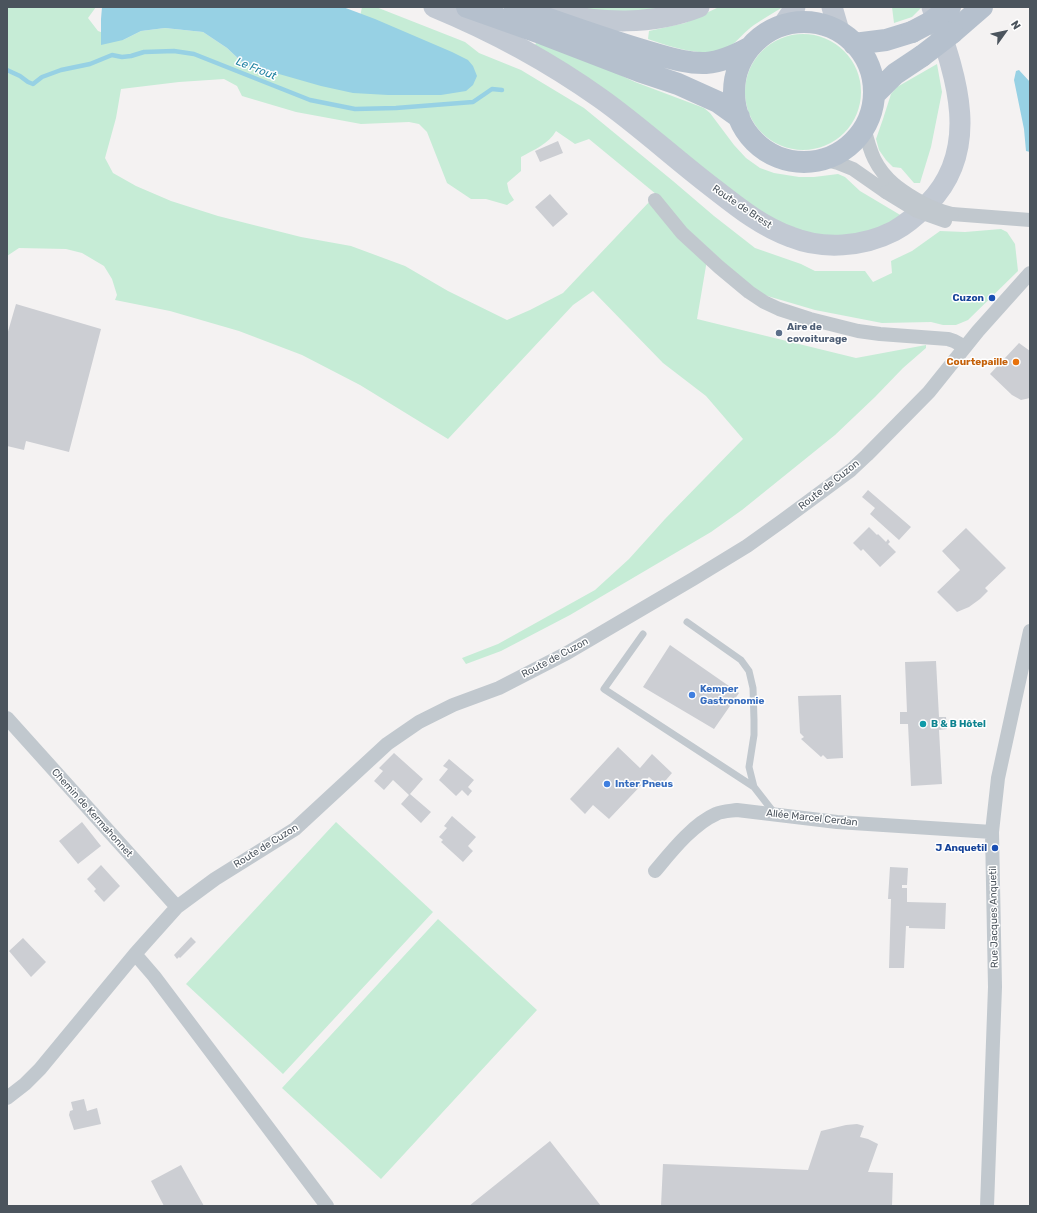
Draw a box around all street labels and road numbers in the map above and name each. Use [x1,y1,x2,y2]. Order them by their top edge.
street label: Route de Brest [710,183,774,231]
street label: Route de Cuzon [796,458,862,512]
street label: Route de Cuzon [520,635,590,681]
street label: Chemin de Kermahonnet [49,766,135,860]
street label: Allée Marcel Cerdan [766,807,858,829]
street label: Route de Cuzon [232,821,300,871]
street label: Rue Jacques Anquetil [987,866,1001,968]

